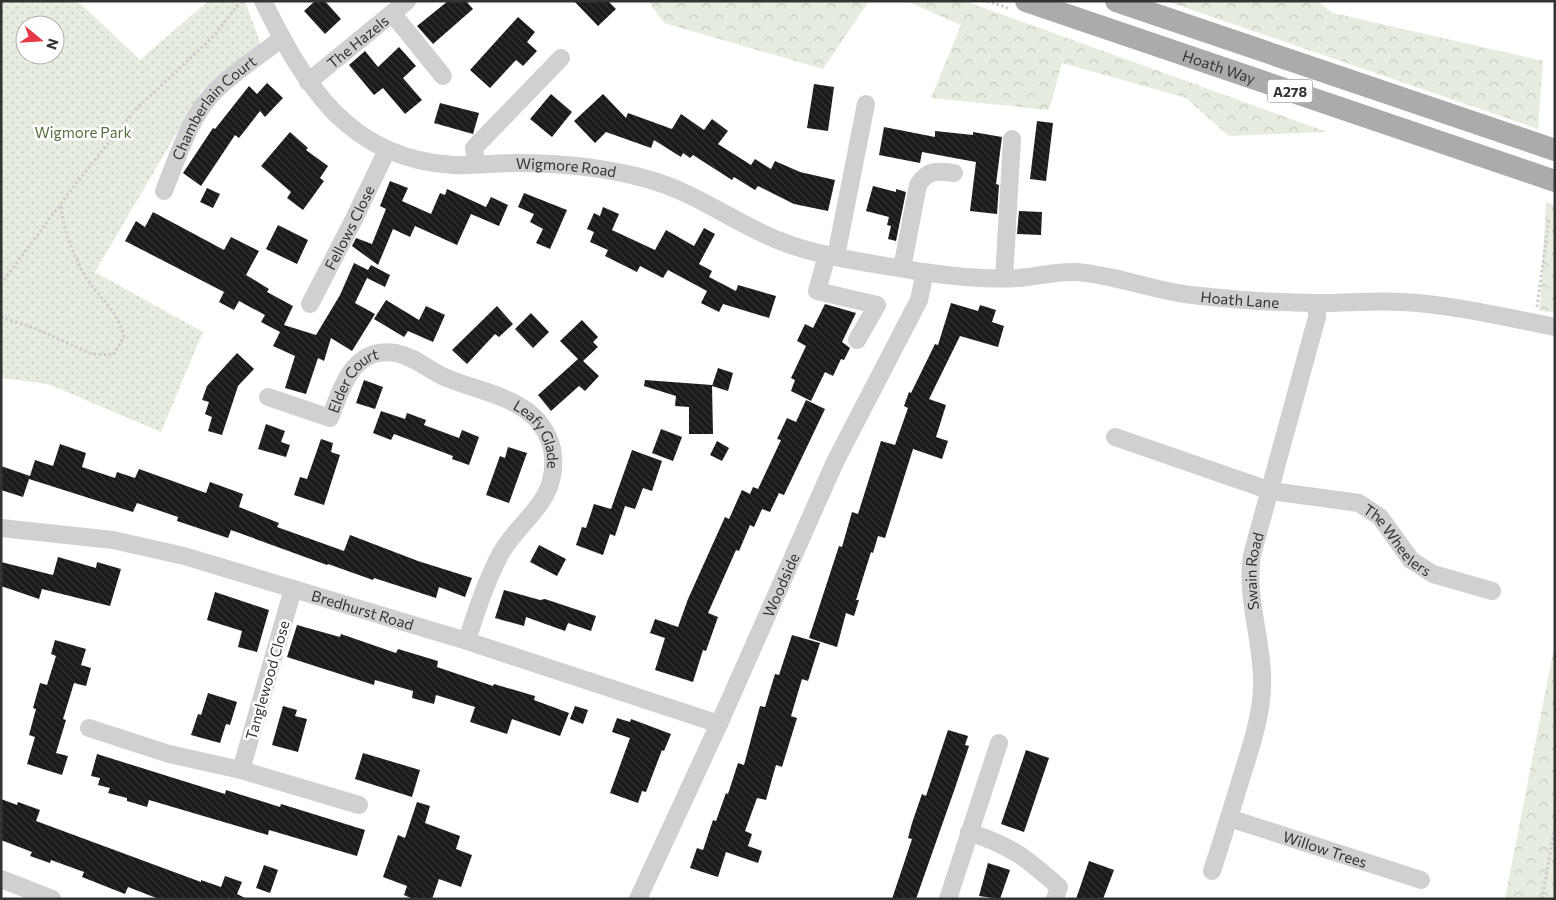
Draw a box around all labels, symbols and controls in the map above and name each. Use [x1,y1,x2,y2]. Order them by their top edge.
street label: The Hazels [323,11,392,72]
north arrow [15,15,65,65]
text: N [43,37,63,52]
street label: Hoath Way [1180,46,1258,88]
street label: Chamberlain Court [168,52,260,163]
road number: A278 [1268,80,1312,102]
park label: Wigmore Park [34,123,132,141]
street label: Wigmore Road [516,154,618,181]
street label: Fellows Close [320,182,378,273]
street label: Hoath Lane [1200,287,1280,311]
street label: Elder Court [324,344,380,415]
street label: Leafy Glade [511,396,562,469]
street label: The Wheelers [1360,500,1435,580]
street label: Swain Road [1241,530,1267,611]
street label: Woodside [759,550,803,620]
street label: Bredhurst Road [310,586,416,633]
street label: Tanglewood Close [241,618,293,742]
street label: Willow Trees [1281,827,1370,871]

